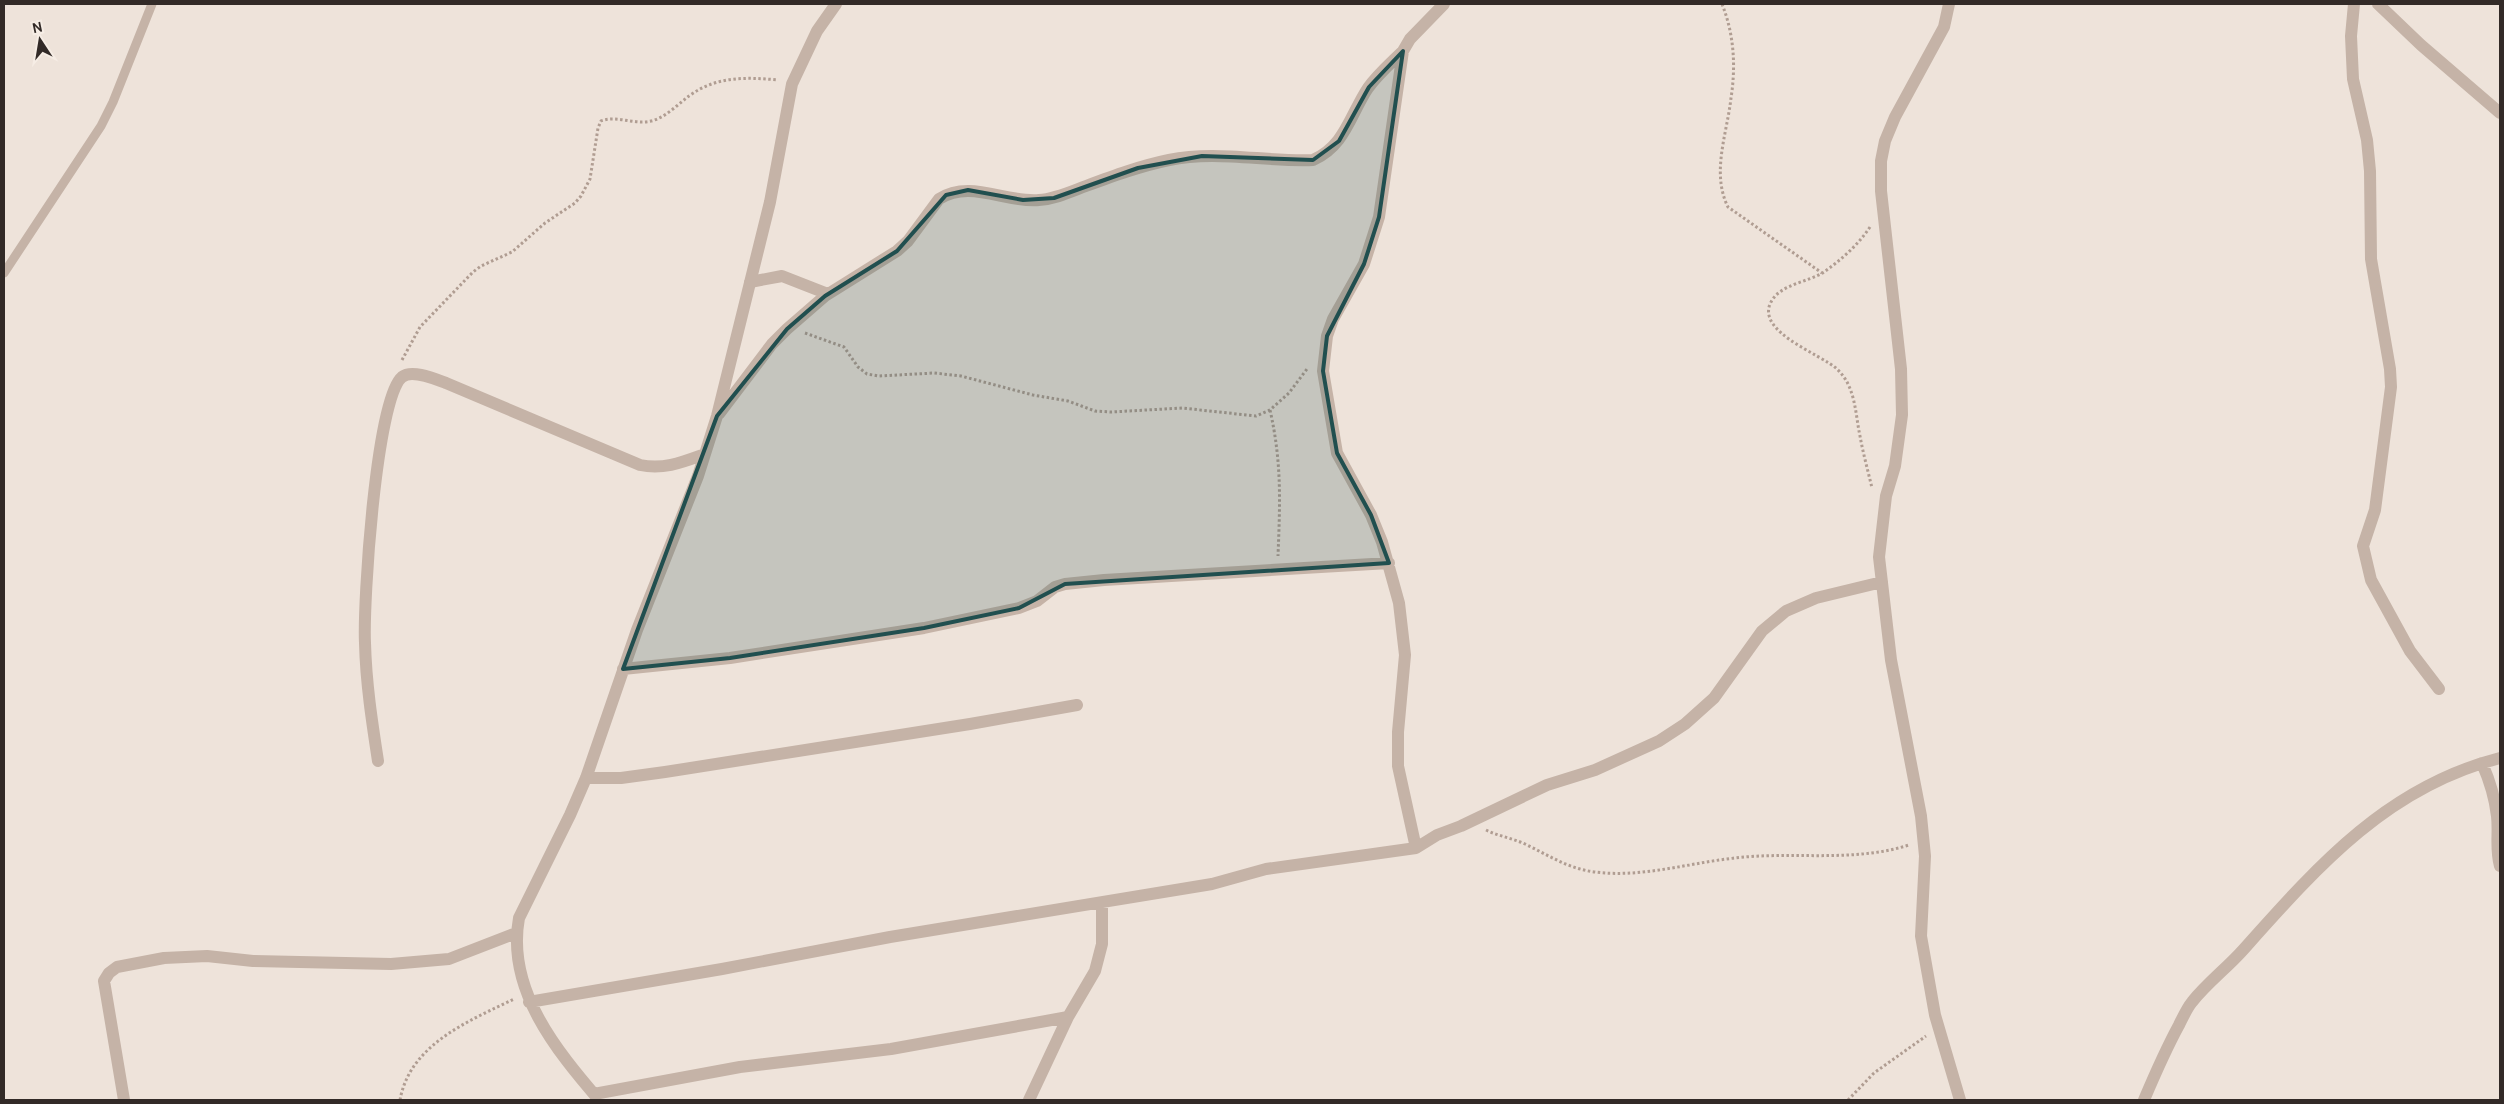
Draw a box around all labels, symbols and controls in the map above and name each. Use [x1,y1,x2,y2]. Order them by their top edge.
north arrow [15,15,65,65]
text: N [31,17,44,37]

